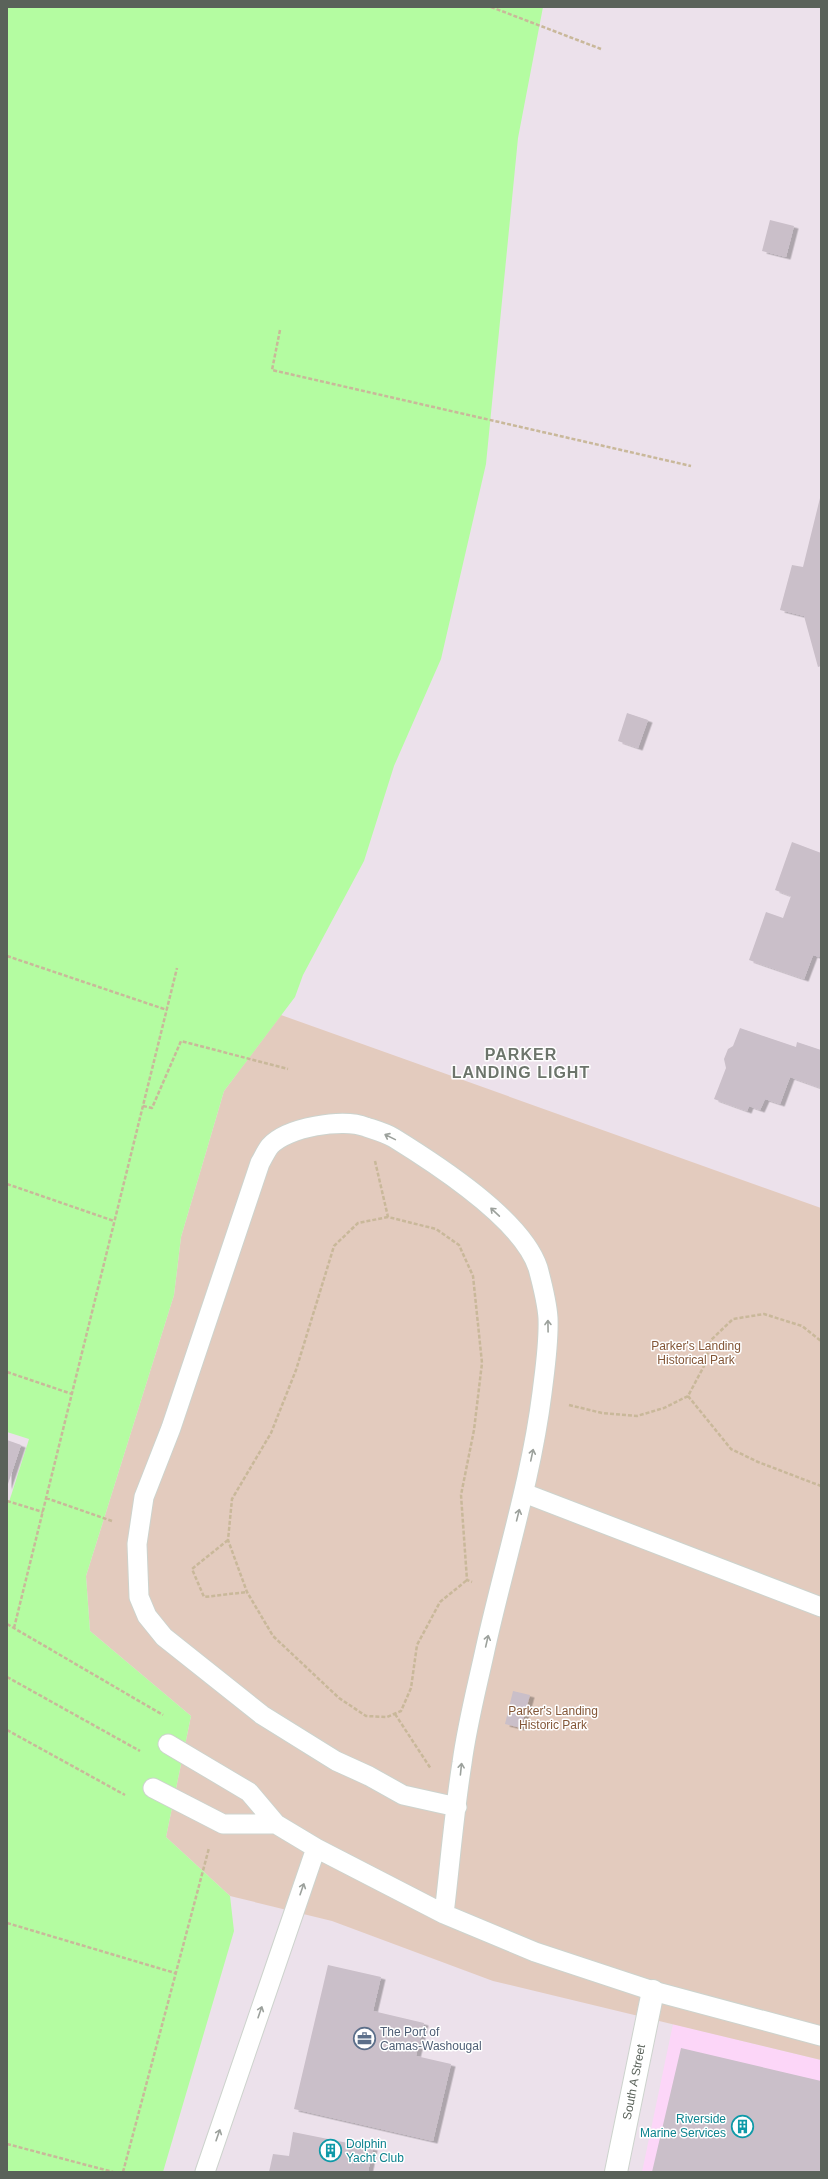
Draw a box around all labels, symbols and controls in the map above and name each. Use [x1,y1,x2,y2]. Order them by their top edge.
district label: PARKER LANDING LIGHT [452,1046,590,1081]
one-way arrow [384,1133,396,1140]
one-way arrow [491,1208,501,1217]
one-way arrow [544,1320,552,1333]
park label: Parker's Landing Historical Park [651,1339,741,1367]
one-way arrow [528,1449,536,1462]
one-way arrow [515,1509,522,1522]
one-way arrow [484,1635,492,1648]
park label: Parker's Landing Historic Park [508,1704,598,1732]
one-way arrow [457,1763,465,1776]
one-way arrow [299,1884,307,1896]
one-way arrow [257,2006,264,2019]
place label: The Port of Camas-Washougal [380,2025,482,2053]
office icon: The Port of Camas-Washougal [352,2026,378,2052]
street label: South A Street [620,2042,648,2121]
place label: Riverside Marine Services [640,2112,726,2140]
building icon: Riverside Marine Services [729,2113,755,2139]
one-way arrow [215,2129,222,2142]
place label: Dolphin Yacht Club [346,2137,404,2165]
building icon: Dolphin Yacht Club [318,2138,344,2164]

